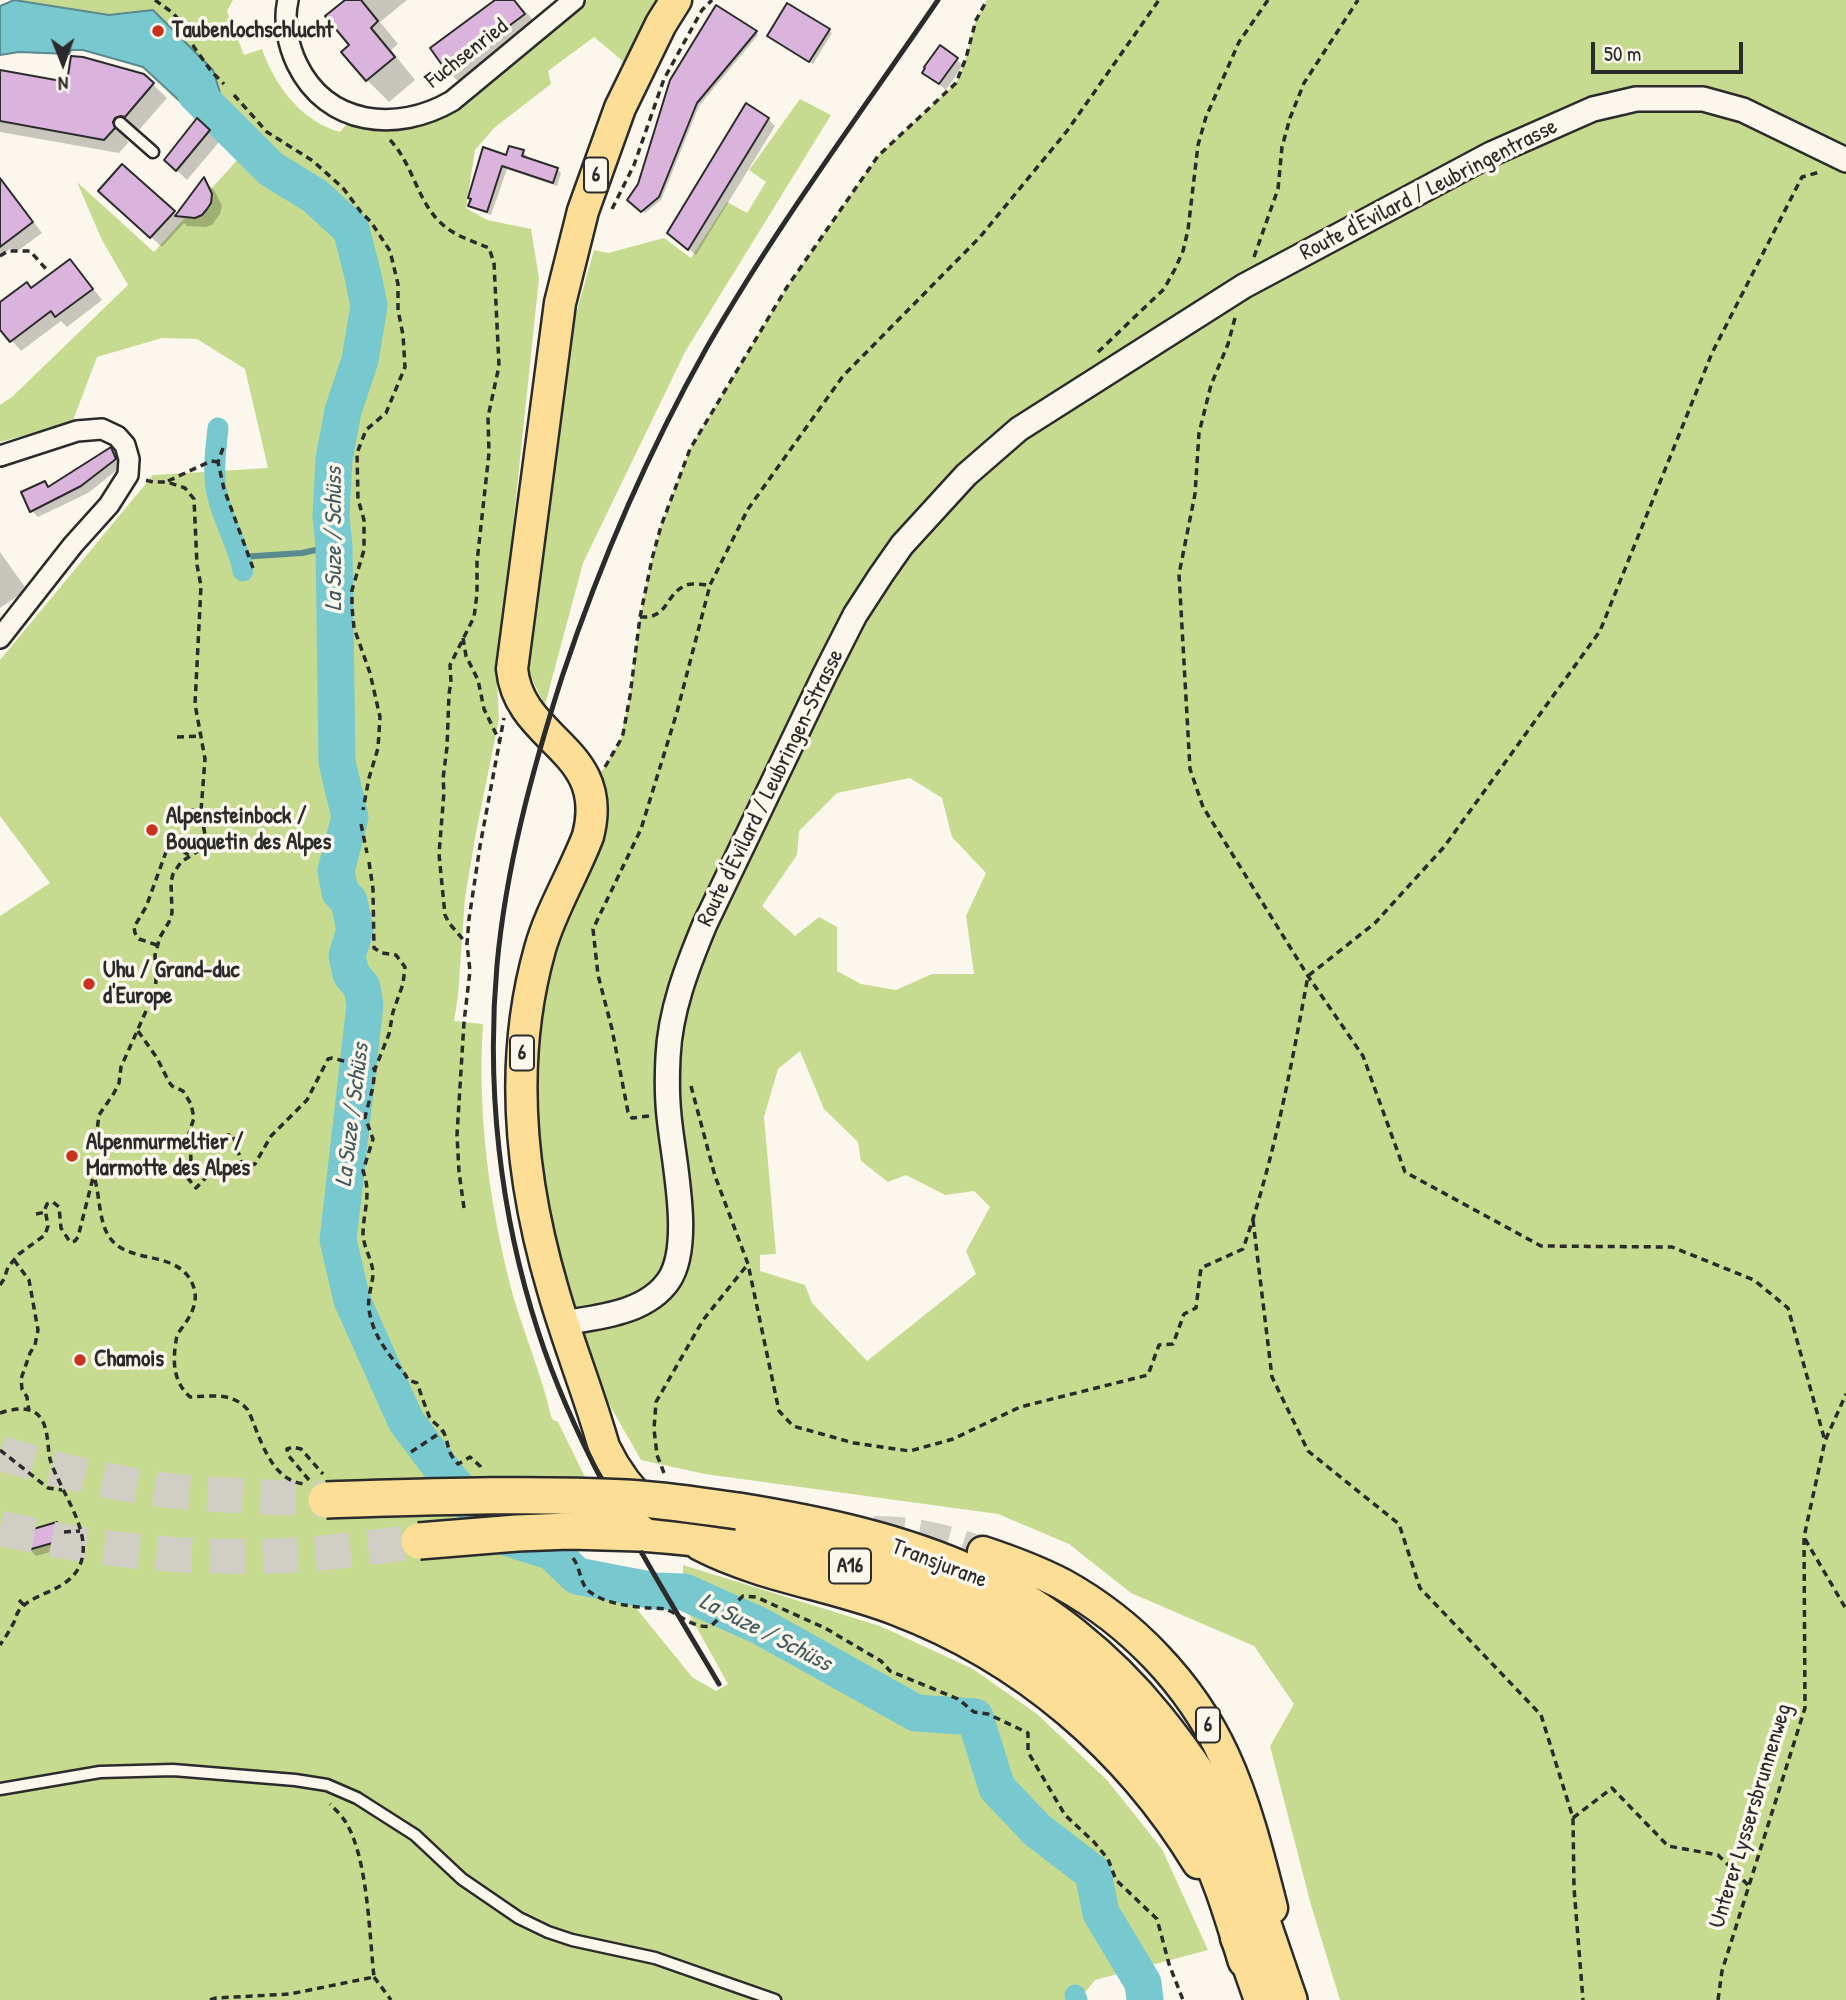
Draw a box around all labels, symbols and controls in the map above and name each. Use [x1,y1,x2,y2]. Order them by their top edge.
street label: Fuchsenried [420,13,514,95]
place label: Taubenlochschlucht [172,17,333,45]
marker: Taubenlochschlucht [150,23,166,39]
north arrow [28,28,98,98]
scale bar [1594,28,1746,72]
text: 50 m [1604,39,1641,68]
text: N [58,71,69,97]
street label: Route d'Evilard / Leubringentrasse [1296,113,1562,267]
road number: 6 [584,158,608,192]
water label: La Suze / Schüss [321,467,349,611]
street label: Route d'Evilard / Leubringen-Strasse [692,645,850,931]
place label: Alpensteinbock / Bouquetin des Alpes [166,803,331,857]
marker: Alpensteinbock / Bouquetin des Alpes [144,822,160,838]
place label: Uhu / Grand-duc d'Europe [103,957,239,1011]
marker: Uhu / Grand-duc d'Europe [81,976,97,992]
road number: 6 [510,1036,534,1070]
water label: La Suze / Schüss [330,1042,376,1188]
place label: Alpenmurmeltier / Marmotte des Alpes [86,1129,250,1183]
marker: Alpenmurmeltier / Marmotte des Alpes [64,1148,80,1164]
place label: Chamois [94,1346,164,1374]
marker: Chamois [72,1352,88,1368]
street label: Transjurane [887,1533,991,1595]
road number: A16 [829,1548,871,1584]
water label: La Suze / Schüss [694,1587,836,1679]
street label: Unterer Lyssersbrunnenweg [1704,1701,1798,1931]
road number: 6 [1196,1708,1220,1742]

